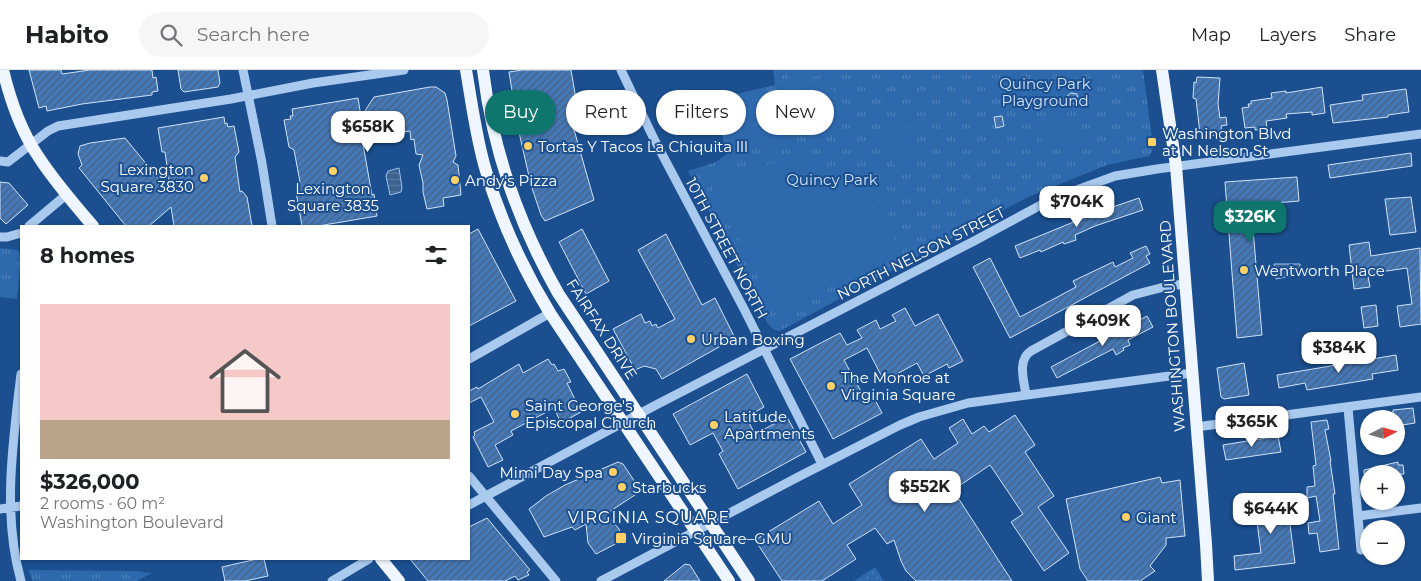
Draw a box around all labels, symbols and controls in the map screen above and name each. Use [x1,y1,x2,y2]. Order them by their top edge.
search box [139,12,489,57]
text: Habito [25,20,109,49]
icon: search [157,21,185,49]
text: Search here [197,23,310,46]
text: Map [1191,24,1231,46]
text: Layers [1259,24,1316,46]
text: Share [1344,24,1396,46]
park label: Quincy Park Playground [999,74,1091,110]
chip: Buy [485,90,556,135]
chip: Rent [566,90,646,135]
chip: Filters [656,90,746,135]
chip: New [756,90,834,135]
pin: $658K [333,111,403,153]
text: $658K [342,117,394,136]
place label: Washington Blvd at N Nelson St [1162,124,1291,160]
marker: Washington Blvd at N Nelson St [1146,136,1158,148]
place label: Tortas Y Tacos La Chiquita lll [538,137,748,156]
marker: Tortas Y Tacos La Chiquita lll [522,140,534,152]
place label: Lexington Square 3830 [100,160,194,196]
marker: Lexington Square 3835 [327,165,339,177]
park label: Quincy Park [786,170,878,189]
place label: Andy's Pizza [465,171,557,190]
marker: Lexington Square 3830 [198,172,210,184]
marker: Andy's Pizza [449,174,461,186]
street label: 10TH STREET NORTH [682,174,772,322]
place label: Lexington Square 3835 [287,179,379,215]
pin: $704K [1042,186,1112,228]
text: $704K [1050,192,1104,211]
pin: $326K [1215,200,1285,243]
street label: NORTH NELSON STREET [834,202,1009,304]
text: $326K [1224,207,1276,226]
street label: WASHINGTON BOULEVARD [1155,219,1189,433]
icon: filters [422,241,450,269]
text: 8 homes [40,243,135,268]
place label: Wentworth Place [1254,261,1385,280]
marker: Wentworth Place [1238,264,1250,276]
street label: FAIRFAX DRIVE [562,275,642,383]
pin: $409K [1068,304,1138,347]
text: $409K [1076,311,1130,330]
place label: Urban Boxing [701,330,805,349]
pin: $384K [1304,332,1374,374]
marker: Urban Boxing [685,333,697,345]
icon: home [200,336,290,426]
text: $384K [1312,338,1366,357]
place label: The Monroe at Virginia Square [841,368,956,404]
marker: The Monroe at Virginia Square [825,380,837,392]
place label: Saint George's Episcopal Church [525,396,656,432]
pin: $365K [1217,406,1287,448]
place label: Latitude Apartments [724,407,815,443]
marker: Saint George's Episcopal Church [509,408,521,420]
north arrow [1360,410,1405,455]
map controls [1360,410,1405,565]
text: $365K [1226,412,1278,431]
marker: Latitude Apartments [708,419,720,431]
place label: Mimi Day Spa [500,463,603,482]
button: + [1360,465,1405,510]
marker: Mimi Day Spa [607,466,619,478]
text: $326,000 [40,469,140,494]
pin: $552K [890,470,960,513]
text: $552K [900,477,950,496]
place label: Starbucks [632,478,706,497]
marker: Starbucks [616,481,628,493]
pin: $644K [1236,492,1306,535]
text: 2 rooms · 60 m² [40,494,165,513]
text: $644K [1244,499,1298,518]
district label: VIRGINIA SQUARE [568,508,730,527]
place label: Giant [1136,508,1177,527]
marker: Giant [1120,511,1132,523]
text: Washington Boulevard [40,513,224,532]
button: − [1360,520,1405,565]
place label: Virginia Square–GMU [632,529,792,548]
marker: Virginia Square–GMU [614,531,628,545]

